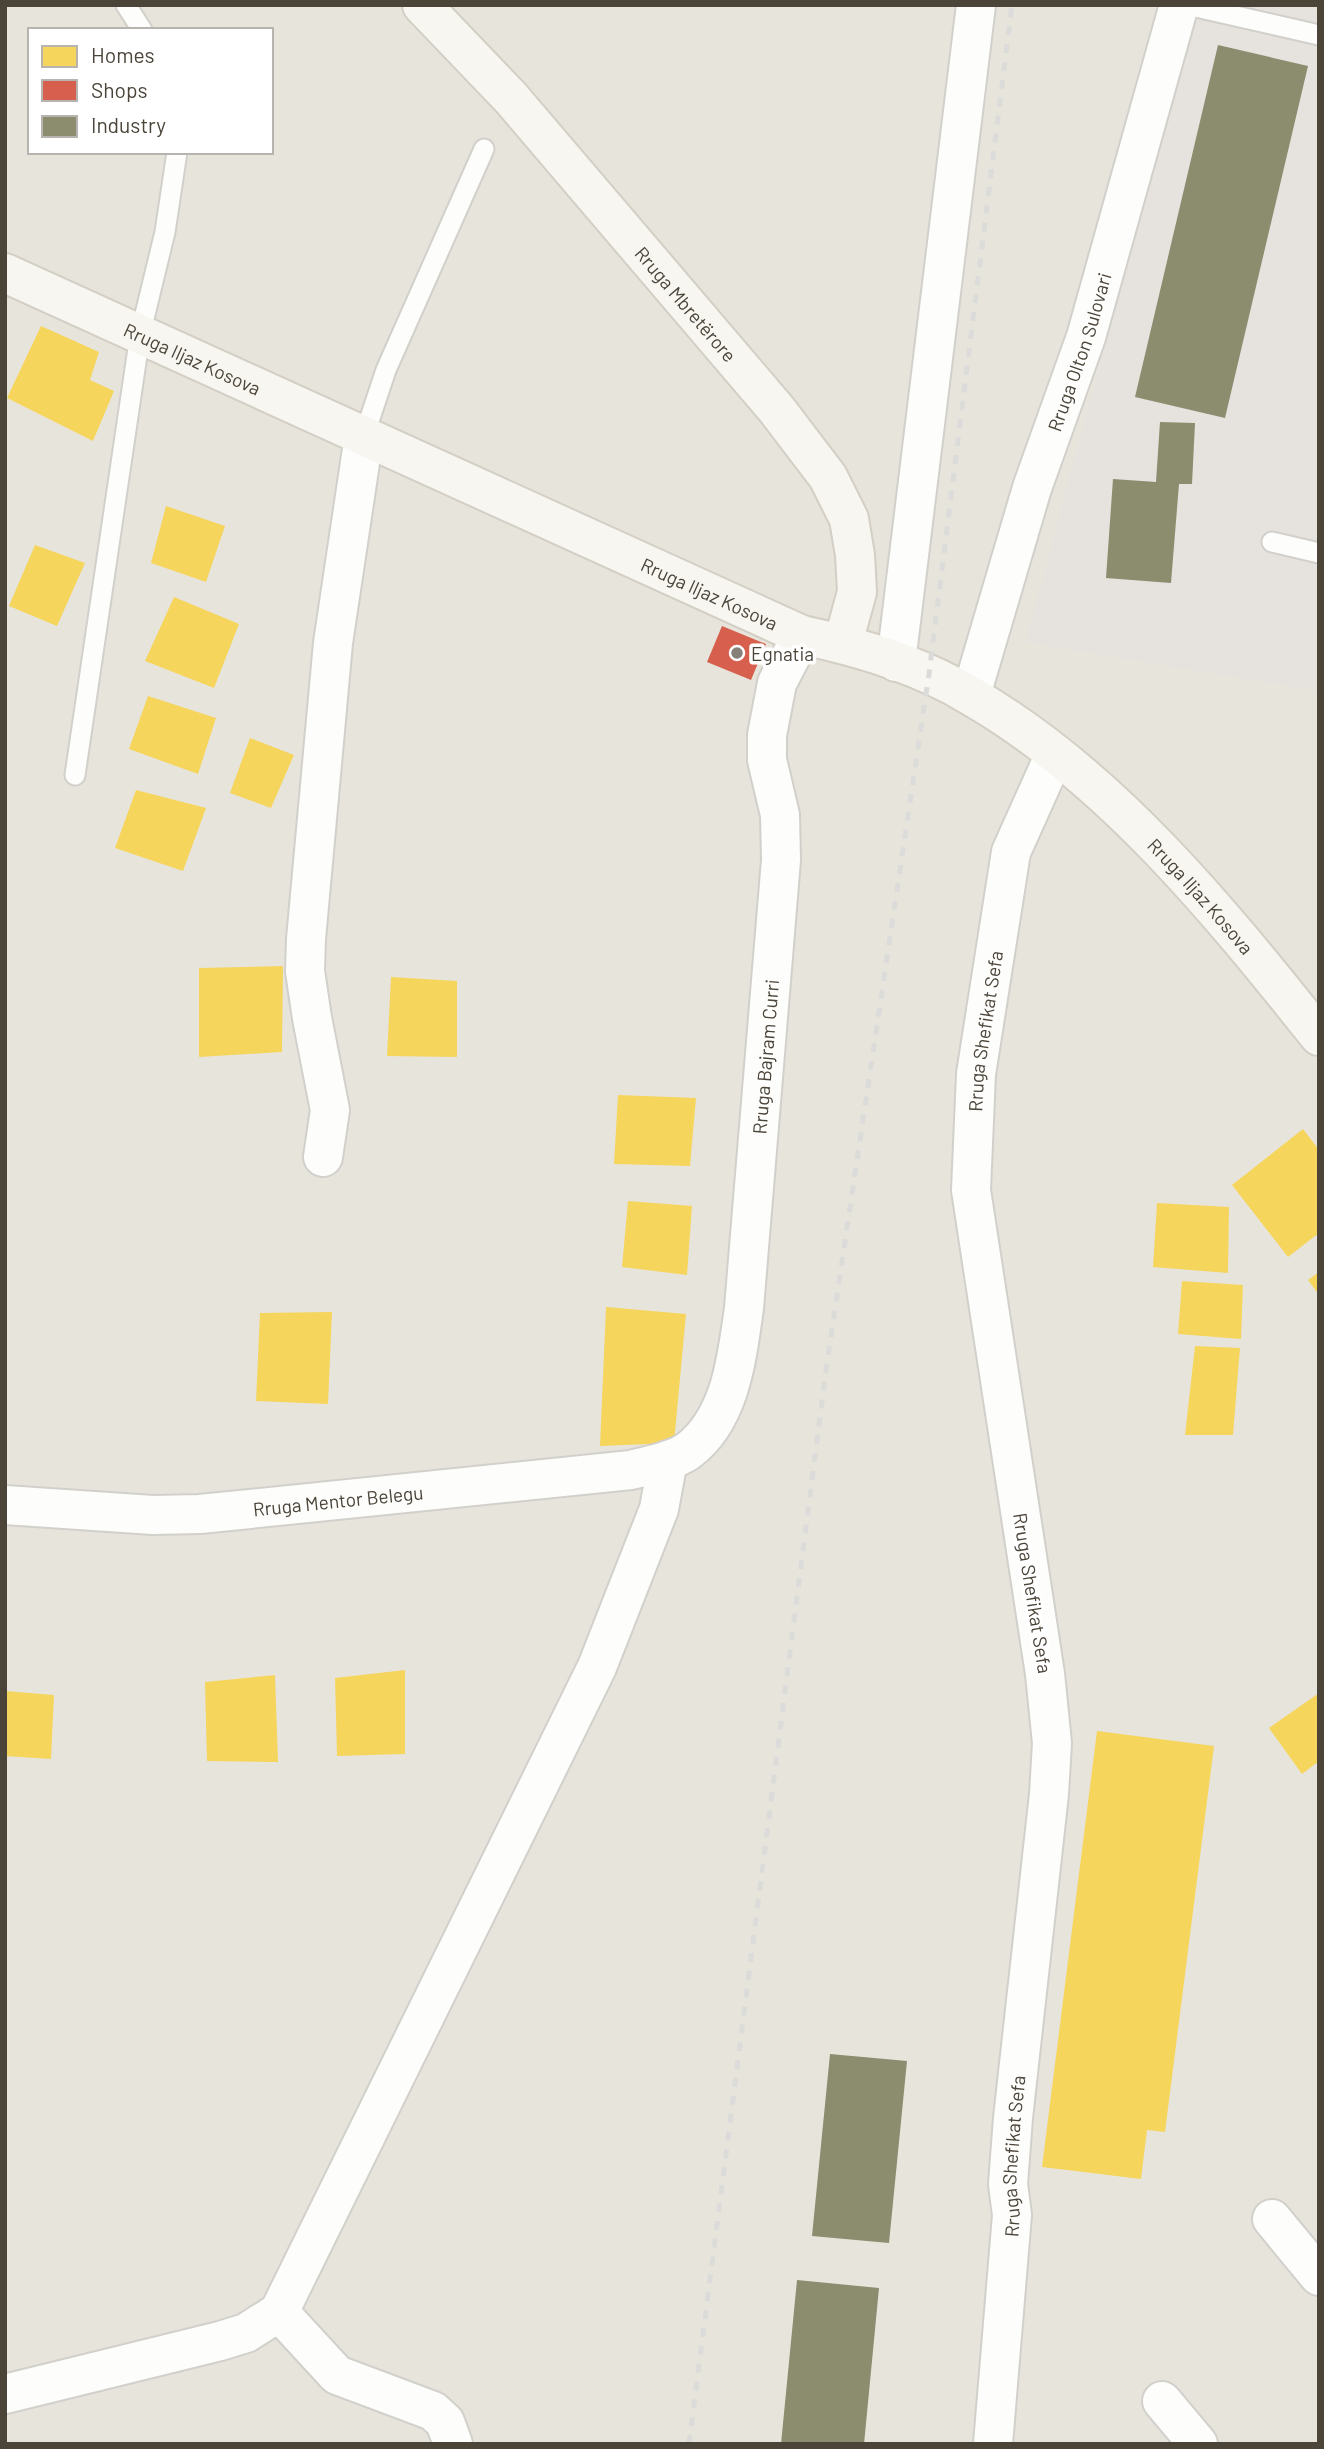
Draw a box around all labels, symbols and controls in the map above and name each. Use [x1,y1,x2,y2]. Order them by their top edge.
legend [28,28,273,154]
text: Homes [91,42,155,67]
text: Shops [91,77,148,102]
text: Industry [91,112,166,137]
street label: Rruga Mbretërore [631,241,742,366]
street label: Rruga Olton Sulovari [1042,270,1115,434]
street label: Rruga Iljaz Kosova [121,317,265,399]
street label: Rruga Iljaz Kosova [638,552,782,634]
place label: Egnatia [751,642,814,665]
marker: Egnatia [729,645,745,661]
street label: Rruga Iljaz Kosova [1143,833,1259,958]
street label: Rruga Shefikat Sefa [963,949,1007,1112]
street label: Rruga Bajram Curri [747,978,783,1135]
street label: Rruga Mentor Belegu [252,1480,424,1520]
street label: Rruga Shefikat Sefa [1009,1511,1057,1675]
street label: Rruga Shefikat Sefa [996,2074,1029,2238]

